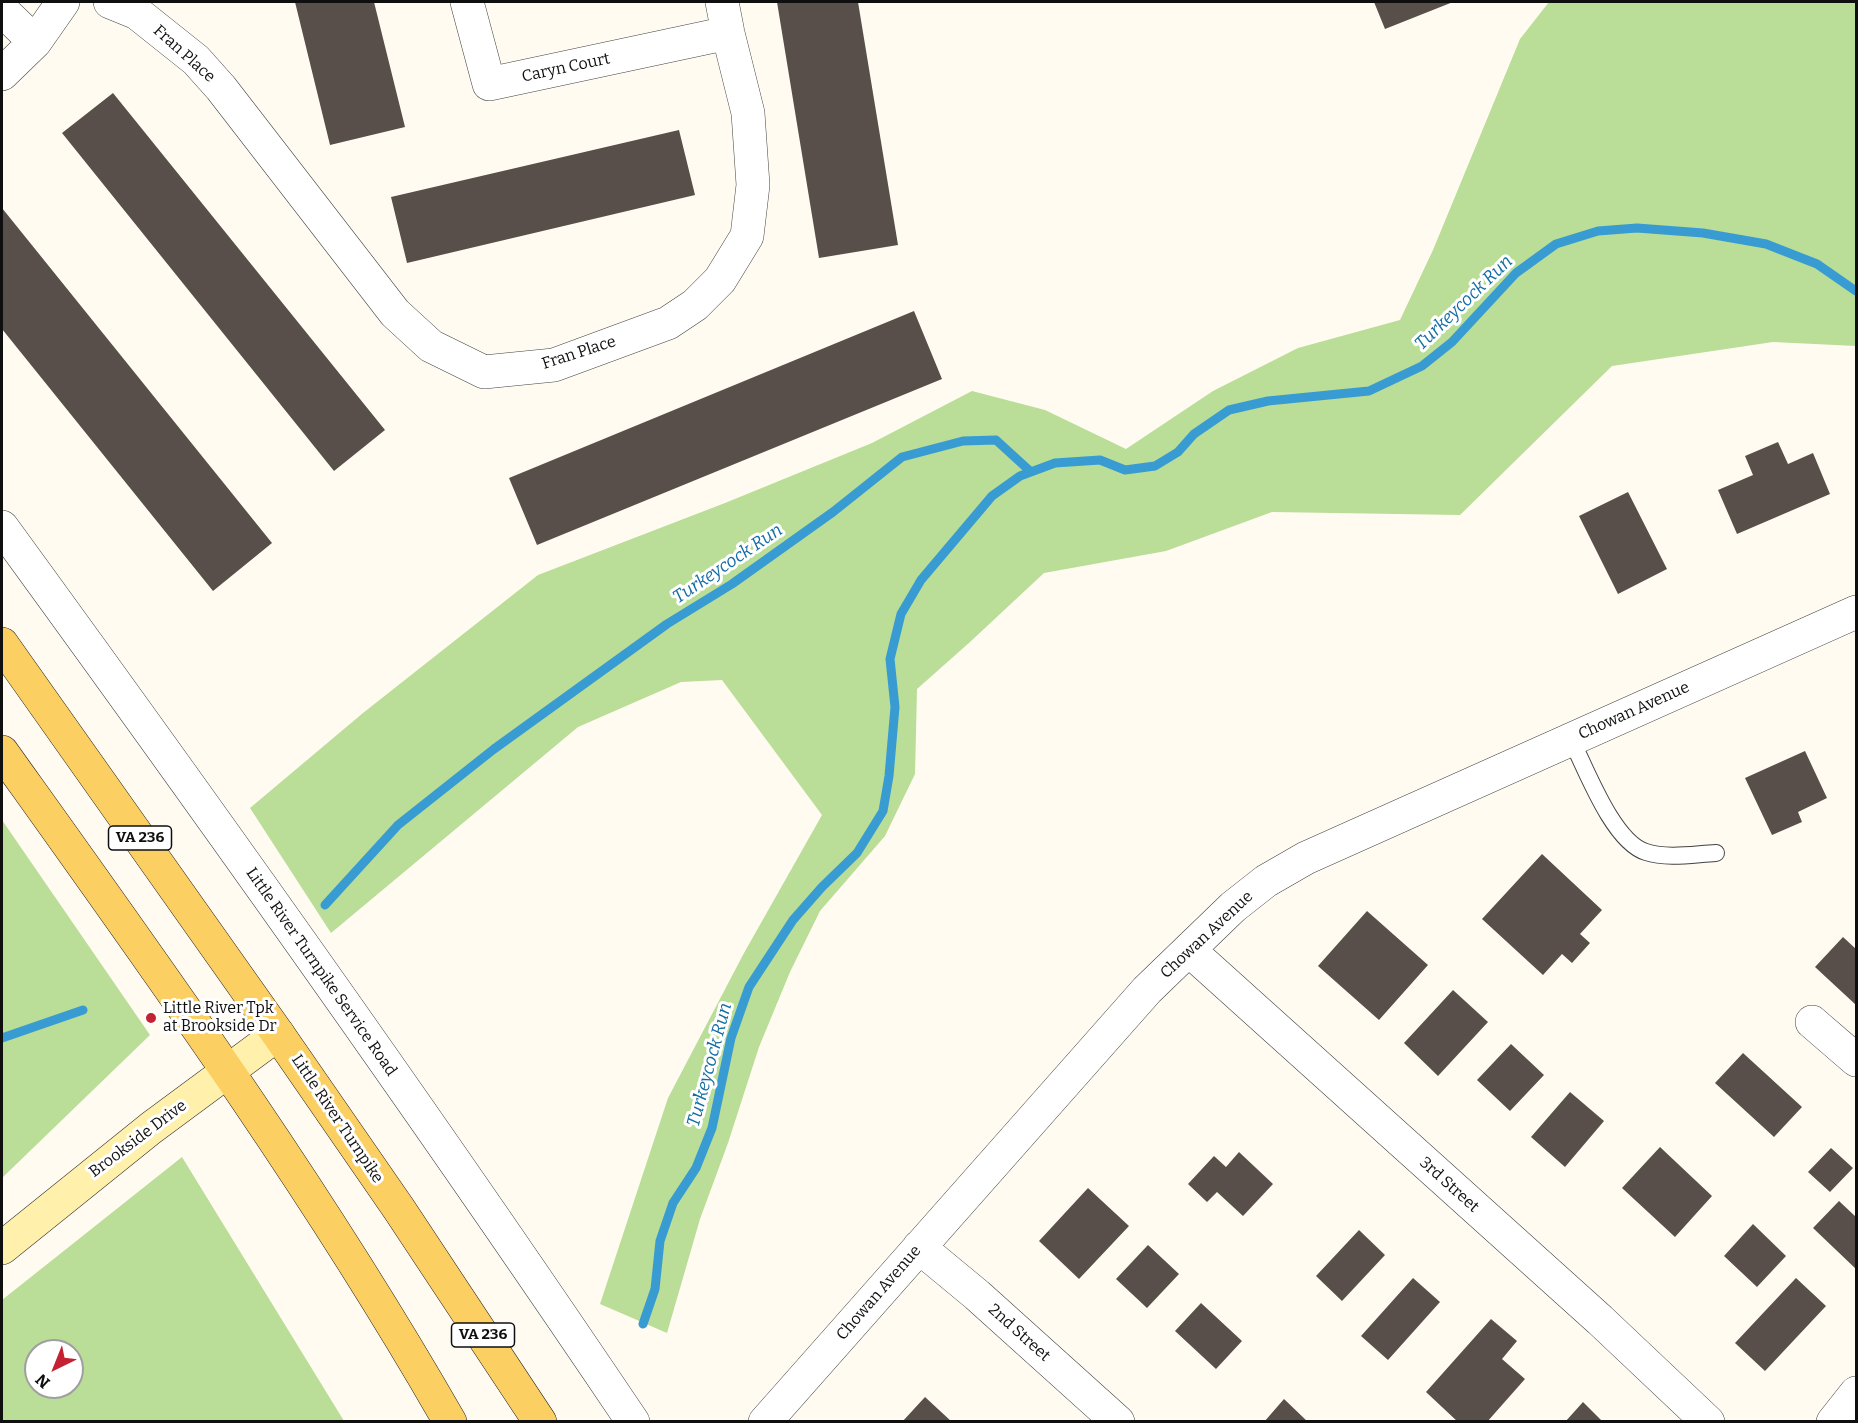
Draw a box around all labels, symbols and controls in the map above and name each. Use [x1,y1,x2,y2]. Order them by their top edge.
street label: Fran Place [149,21,219,87]
street label: Caryn Court [520,49,612,87]
water label: Turkeycock Run [1411,251,1517,355]
street label: Fran Place [540,332,618,374]
water label: Turkeycock Run [669,519,787,609]
street label: Chowan Avenue [1576,678,1692,744]
road number: VA 236 [108,826,172,850]
street label: Little River Turnpike Service Road [241,864,401,1080]
street label: Chowan Avenue [1157,887,1257,983]
place label: Little River Tpk at Brookside Dr [163,999,277,1037]
water label: Turkeycock Run [683,1001,737,1129]
marker: Little River Tpk at Brookside Dr [144,1011,158,1025]
street label: Little River Turnpike [287,1051,387,1187]
street label: Brookside Drive [86,1096,190,1182]
street label: 3rd Street [1415,1153,1483,1217]
street label: Chowan Avenue [833,1242,925,1344]
street label: 2nd Street [984,1300,1054,1366]
road number: VA 236 [452,1323,514,1347]
north arrow [24,1339,84,1399]
text: N [32,1370,54,1392]

